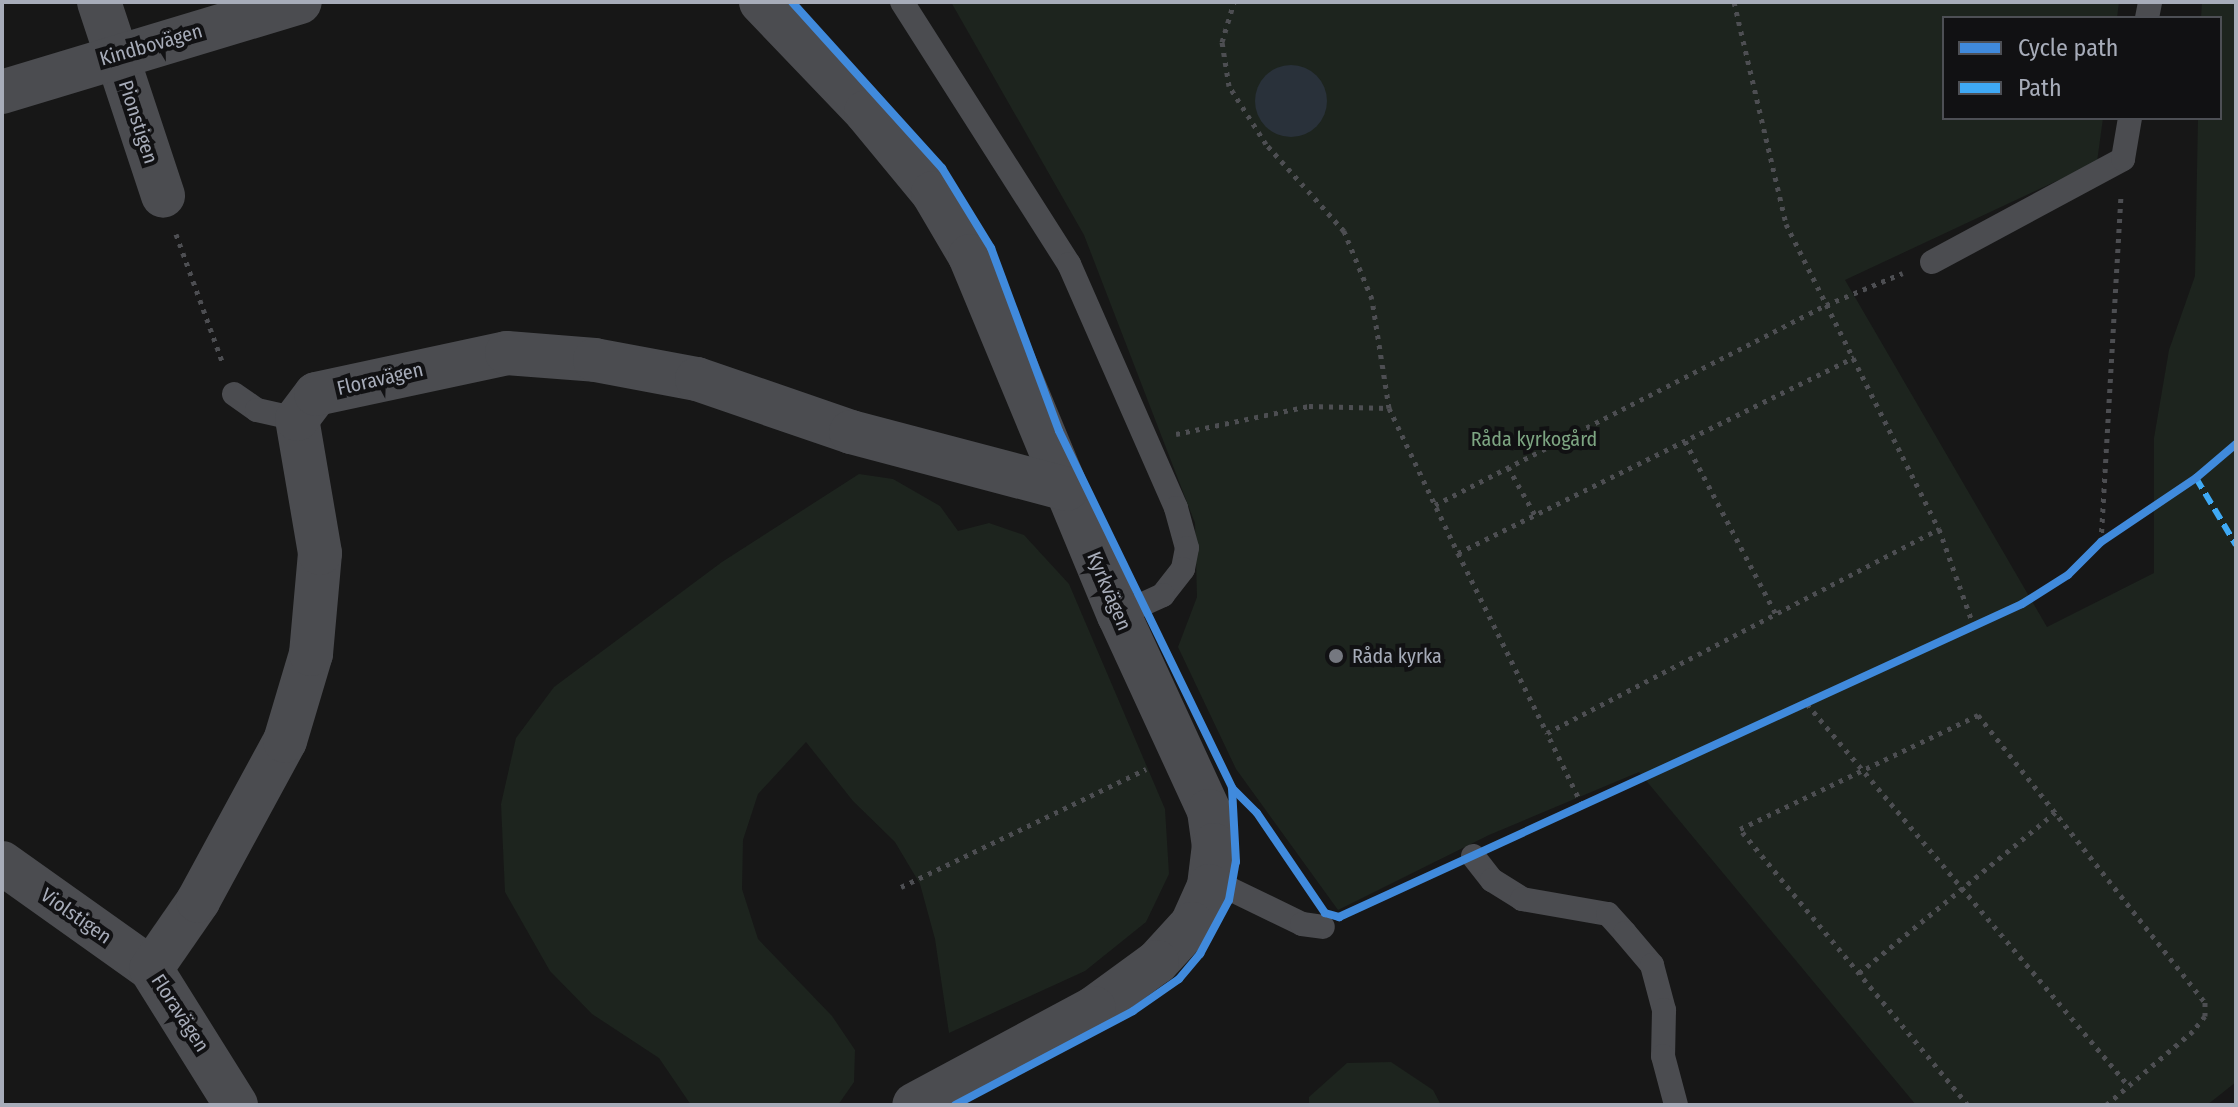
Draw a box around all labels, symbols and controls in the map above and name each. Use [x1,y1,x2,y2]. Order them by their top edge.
legend [1942,16,2222,120]
street label: Kindbovägen [97,19,205,71]
text: Cycle path [2018,34,2118,62]
text: Path [2018,74,2062,102]
street label: Pionstigen [113,77,163,167]
street label: Floravägen [335,357,425,401]
park label: Råda kyrkogård [1471,427,1597,451]
street label: Kyrkvägen [1082,548,1136,634]
place label: Råda kyrka [1352,644,1442,668]
marker: Råda kyrka [1327,647,1345,665]
street label: Violstigen [36,883,116,949]
street label: Floravägen [146,970,214,1056]

